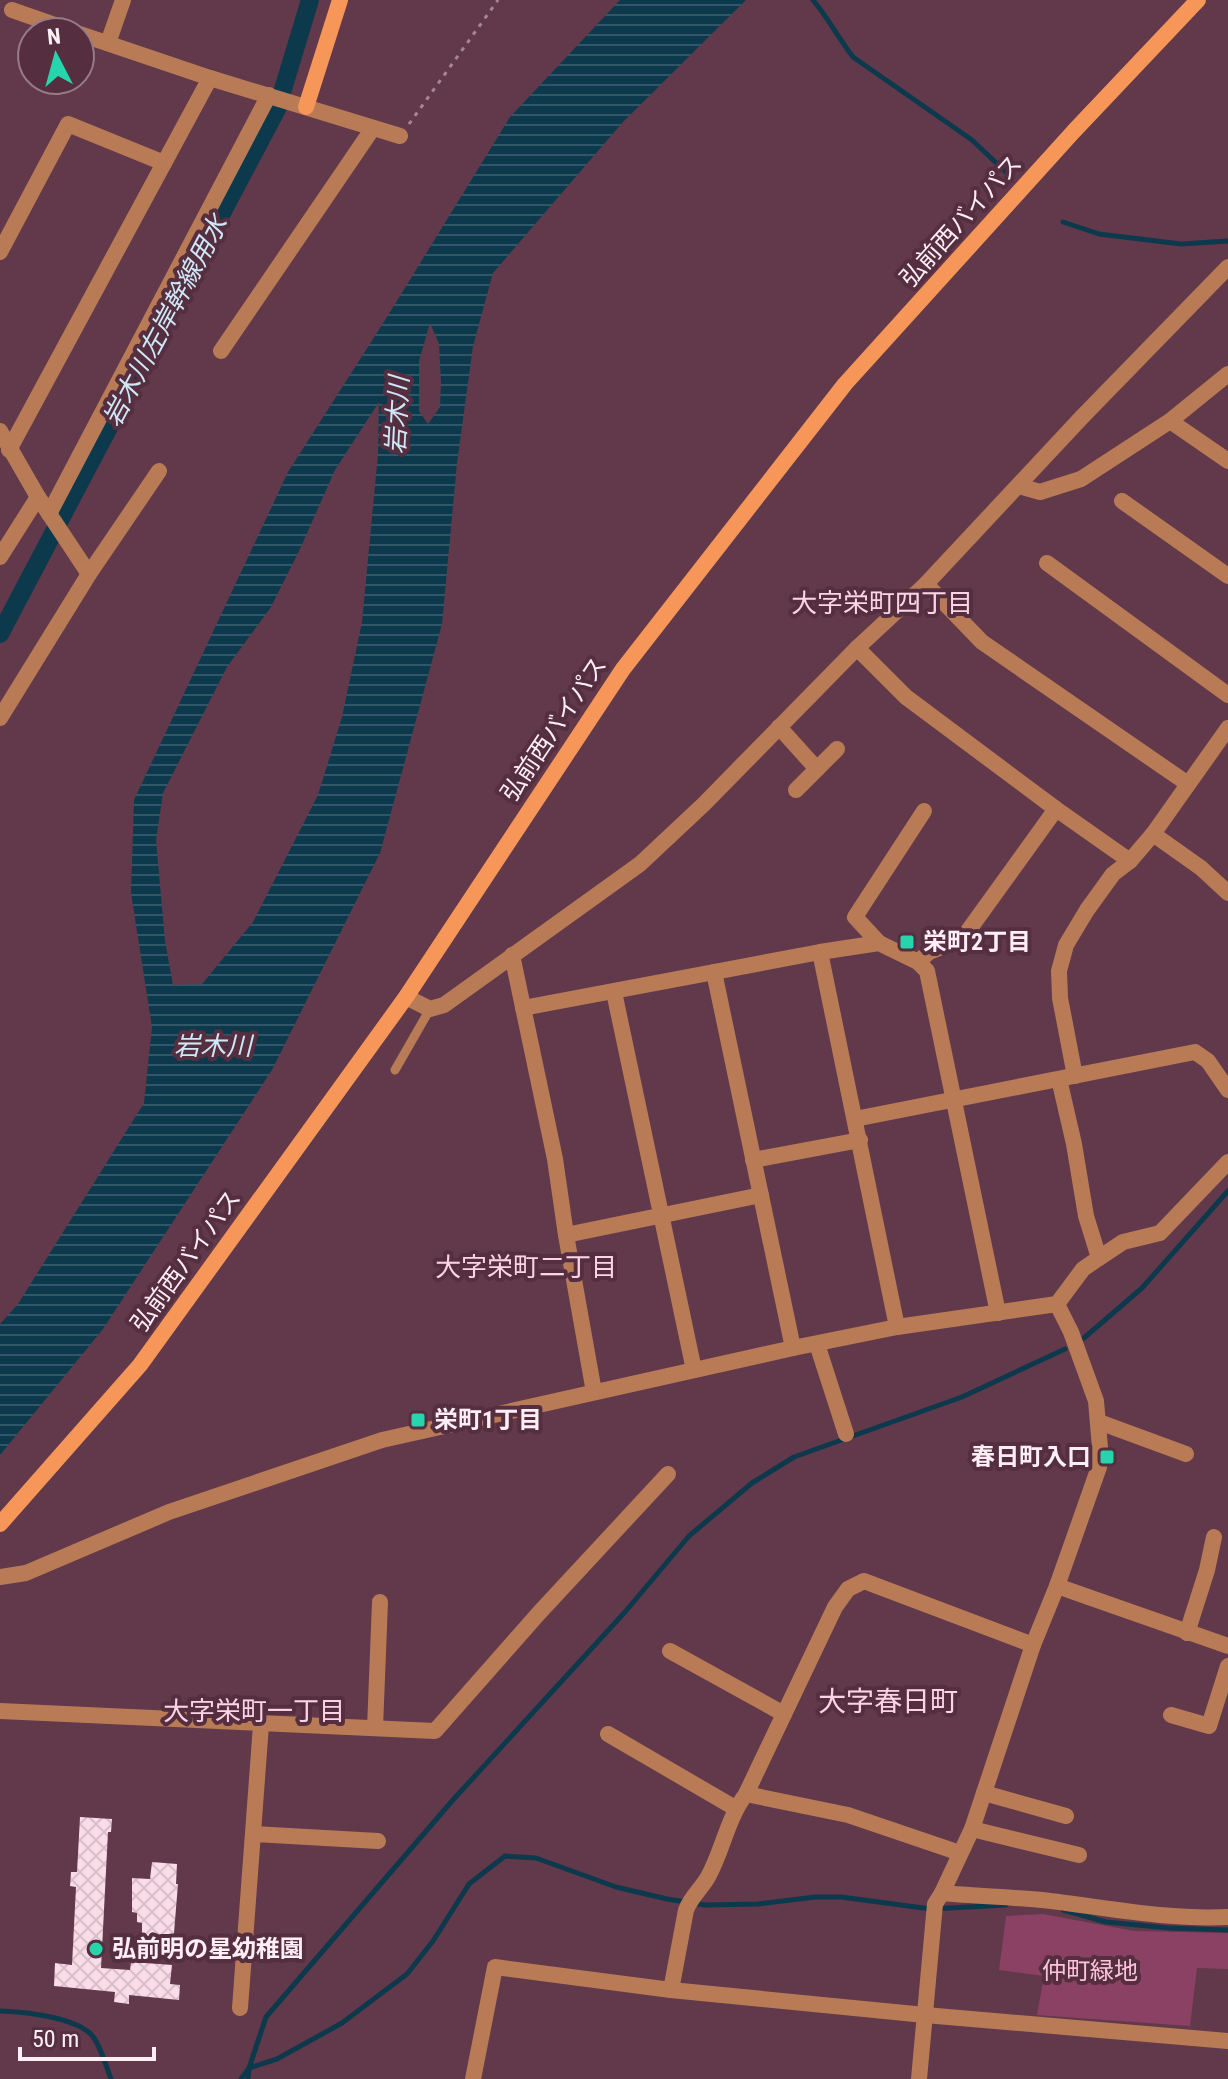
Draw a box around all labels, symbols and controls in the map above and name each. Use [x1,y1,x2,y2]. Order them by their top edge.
north arrow [16,16,96,96]
text: N [46,23,62,50]
street label: 弘前西バイパス [895,149,1027,293]
water label: 岩木川左岸幹線用水 [97,208,235,431]
water label: 岩木川 [380,372,414,455]
district label: 大字栄町四丁目 [791,588,973,618]
street label: 弘前西バイパス [496,652,612,806]
place label: 栄町2丁目 [923,928,1031,956]
marker: 栄町2丁目 [898,933,916,951]
water label: 岩木川 [174,1031,255,1061]
street label: 弘前西バイパス [125,1185,247,1337]
district label: 大字栄町二丁目 [435,1252,617,1282]
place label: 栄町1丁目 [434,1406,542,1434]
marker: 栄町1丁目 [409,1411,427,1429]
place label: 春日町入口 [971,1443,1091,1471]
marker: 春日町入口 [1098,1448,1116,1466]
district label: 大字春日町 [818,1685,958,1718]
district label: 大字栄町一丁目 [163,1696,345,1726]
place label: 弘前明の星幼稚園 [112,1935,304,1963]
marker: 弘前明の星幼稚園 [87,1940,105,1958]
park label: 仲町緑地 [1042,1957,1138,1985]
scale bar [20,2011,154,2061]
text: 50 m [32,2025,79,2053]

